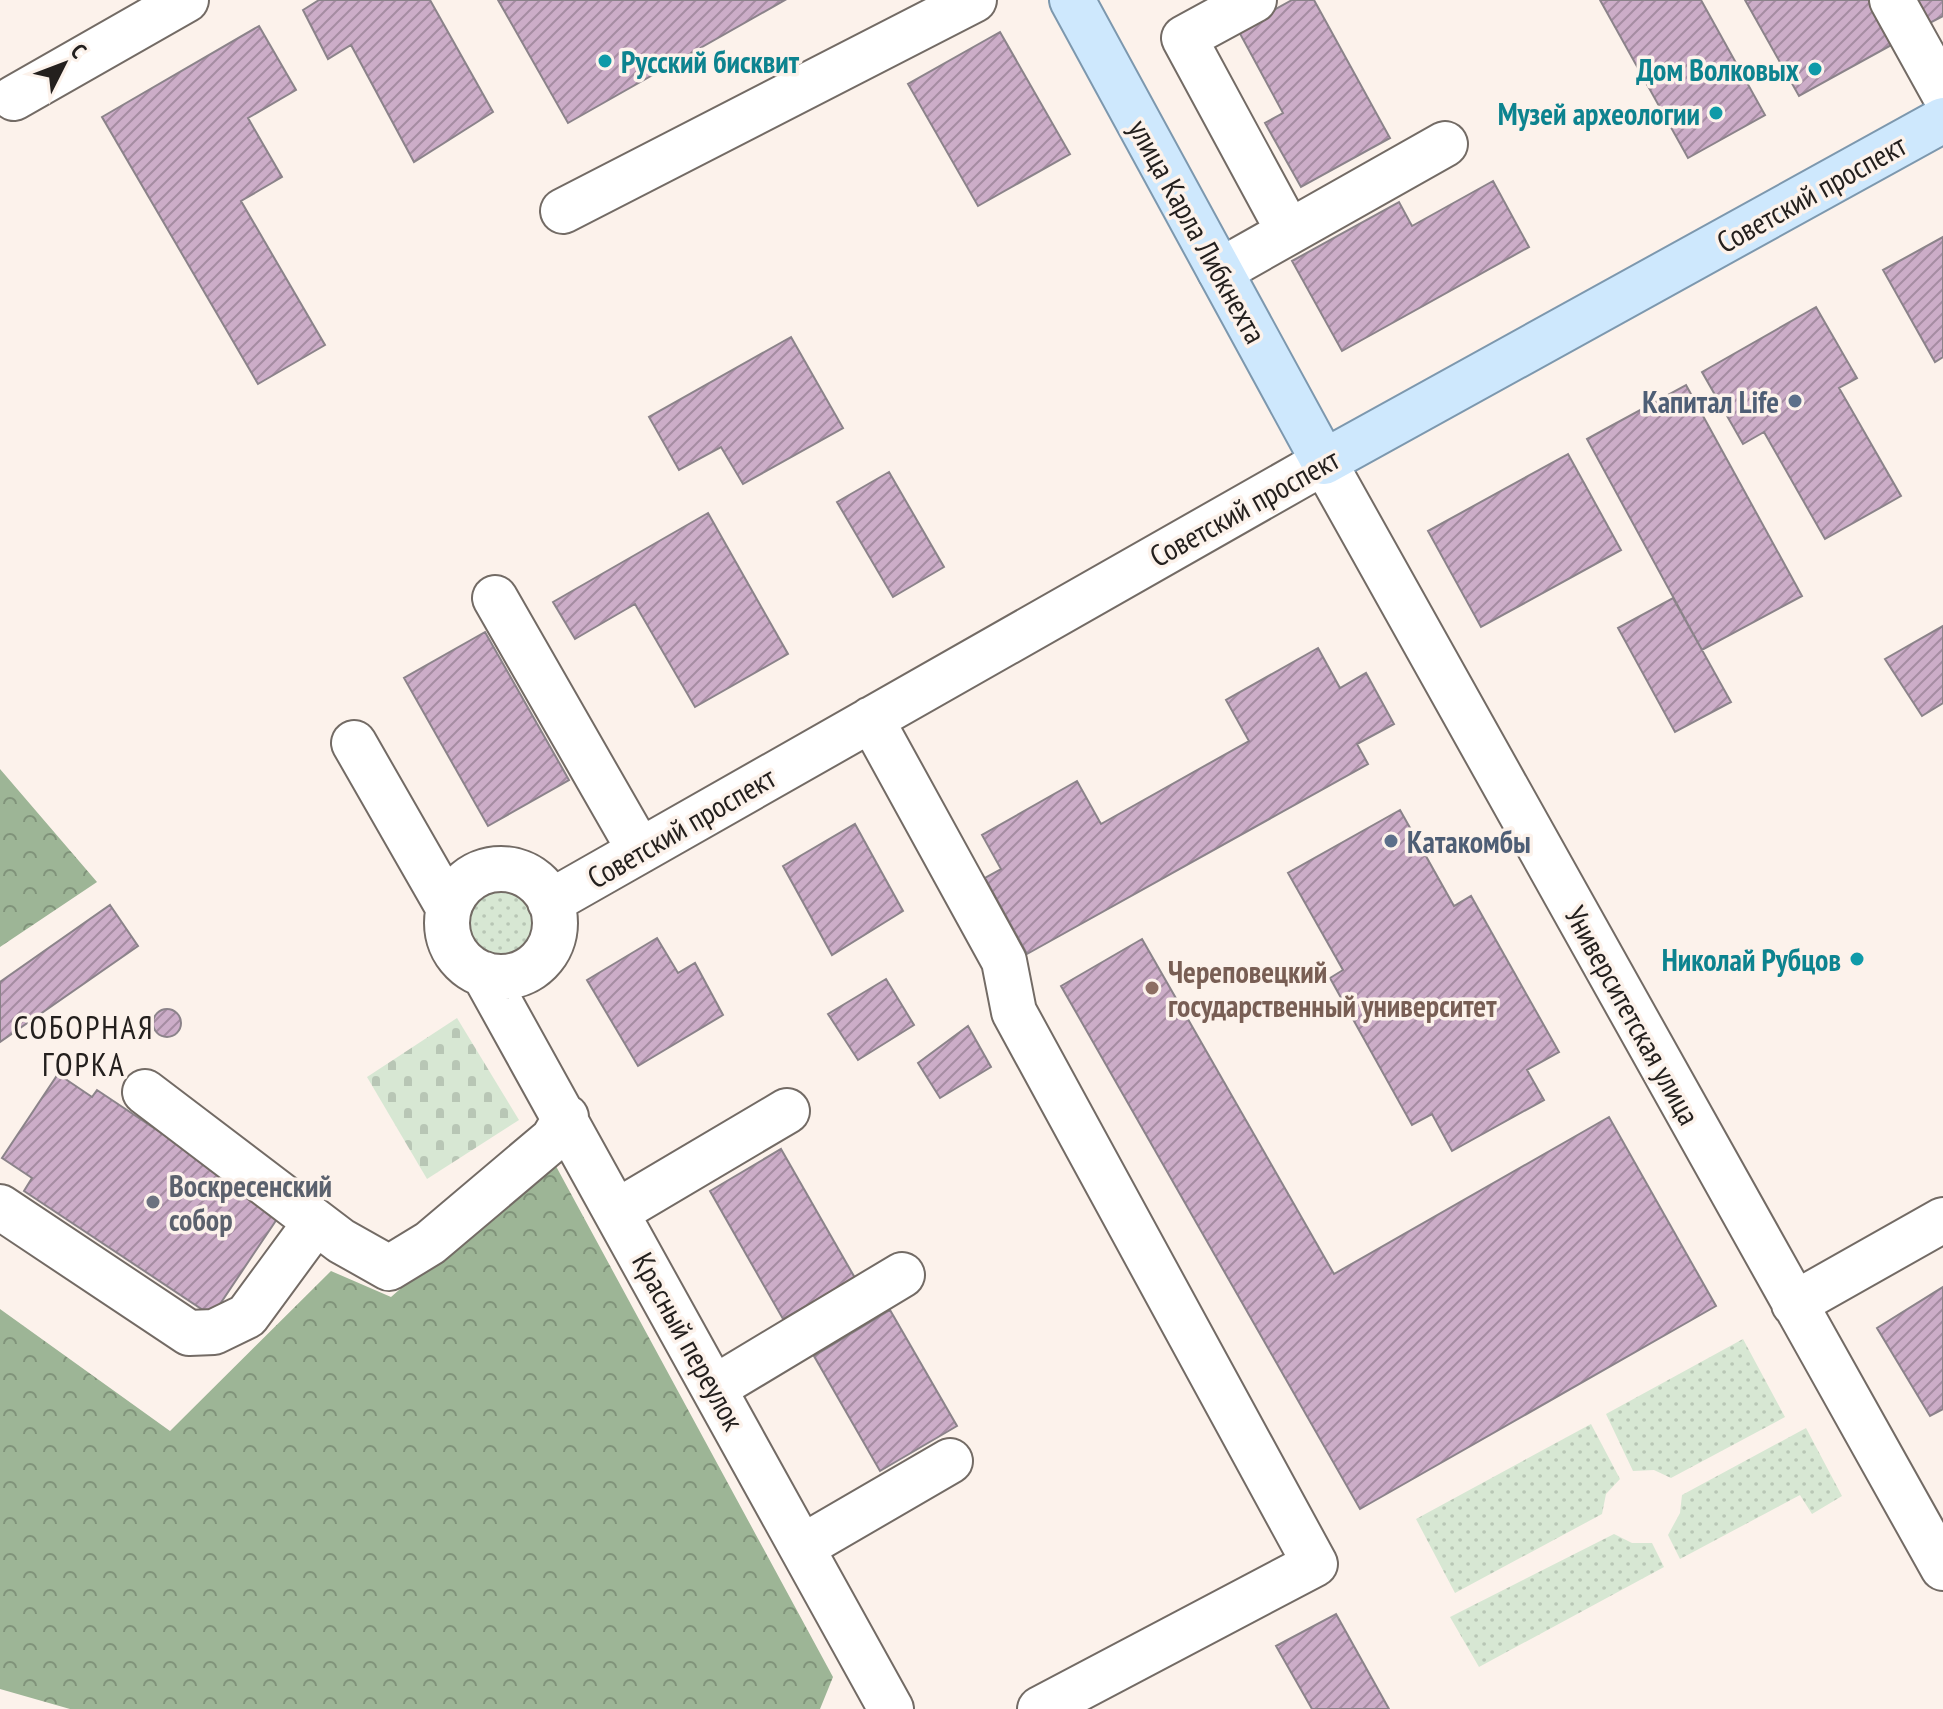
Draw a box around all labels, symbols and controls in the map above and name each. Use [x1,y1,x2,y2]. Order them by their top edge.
north arrow [24,24,104,104]
text: С [65,38,93,64]
place label: Русский бисквит [621,42,800,81]
place label: Дом Волковых [1636,50,1800,89]
marker: Русский бисквит [596,52,614,70]
marker: Дом Волковых [1806,60,1824,78]
place label: Музей археологии [1498,94,1700,133]
marker: Музей археологии [1707,104,1725,122]
street label: улица Карла Либкнехта [1120,112,1276,350]
street label: Советский проспект [1709,125,1913,261]
place label: Капитал Life [1642,382,1779,421]
marker: Капитал Life [1786,392,1804,410]
street label: Советский проспект [1142,439,1346,575]
street label: Советский проспект [580,757,782,897]
place label: Катакомбы [1407,822,1531,861]
marker: Катакомбы [1382,832,1400,850]
street label: Университетская улица [1557,899,1709,1131]
place label: Николай Рубцов [1662,940,1841,979]
marker: Николай Рубцов [1848,950,1866,968]
place label: Череповецкий государственный университет [1168,952,1497,1025]
marker: Череповецкий государственный университет [1143,979,1161,997]
district label: СОБОРНАЯ ГОРКА [14,1006,154,1085]
place label: Воскресенский собор [169,1166,332,1239]
marker: Воскресенский собор [144,1193,162,1211]
street label: Красный переулок [624,1245,754,1437]

